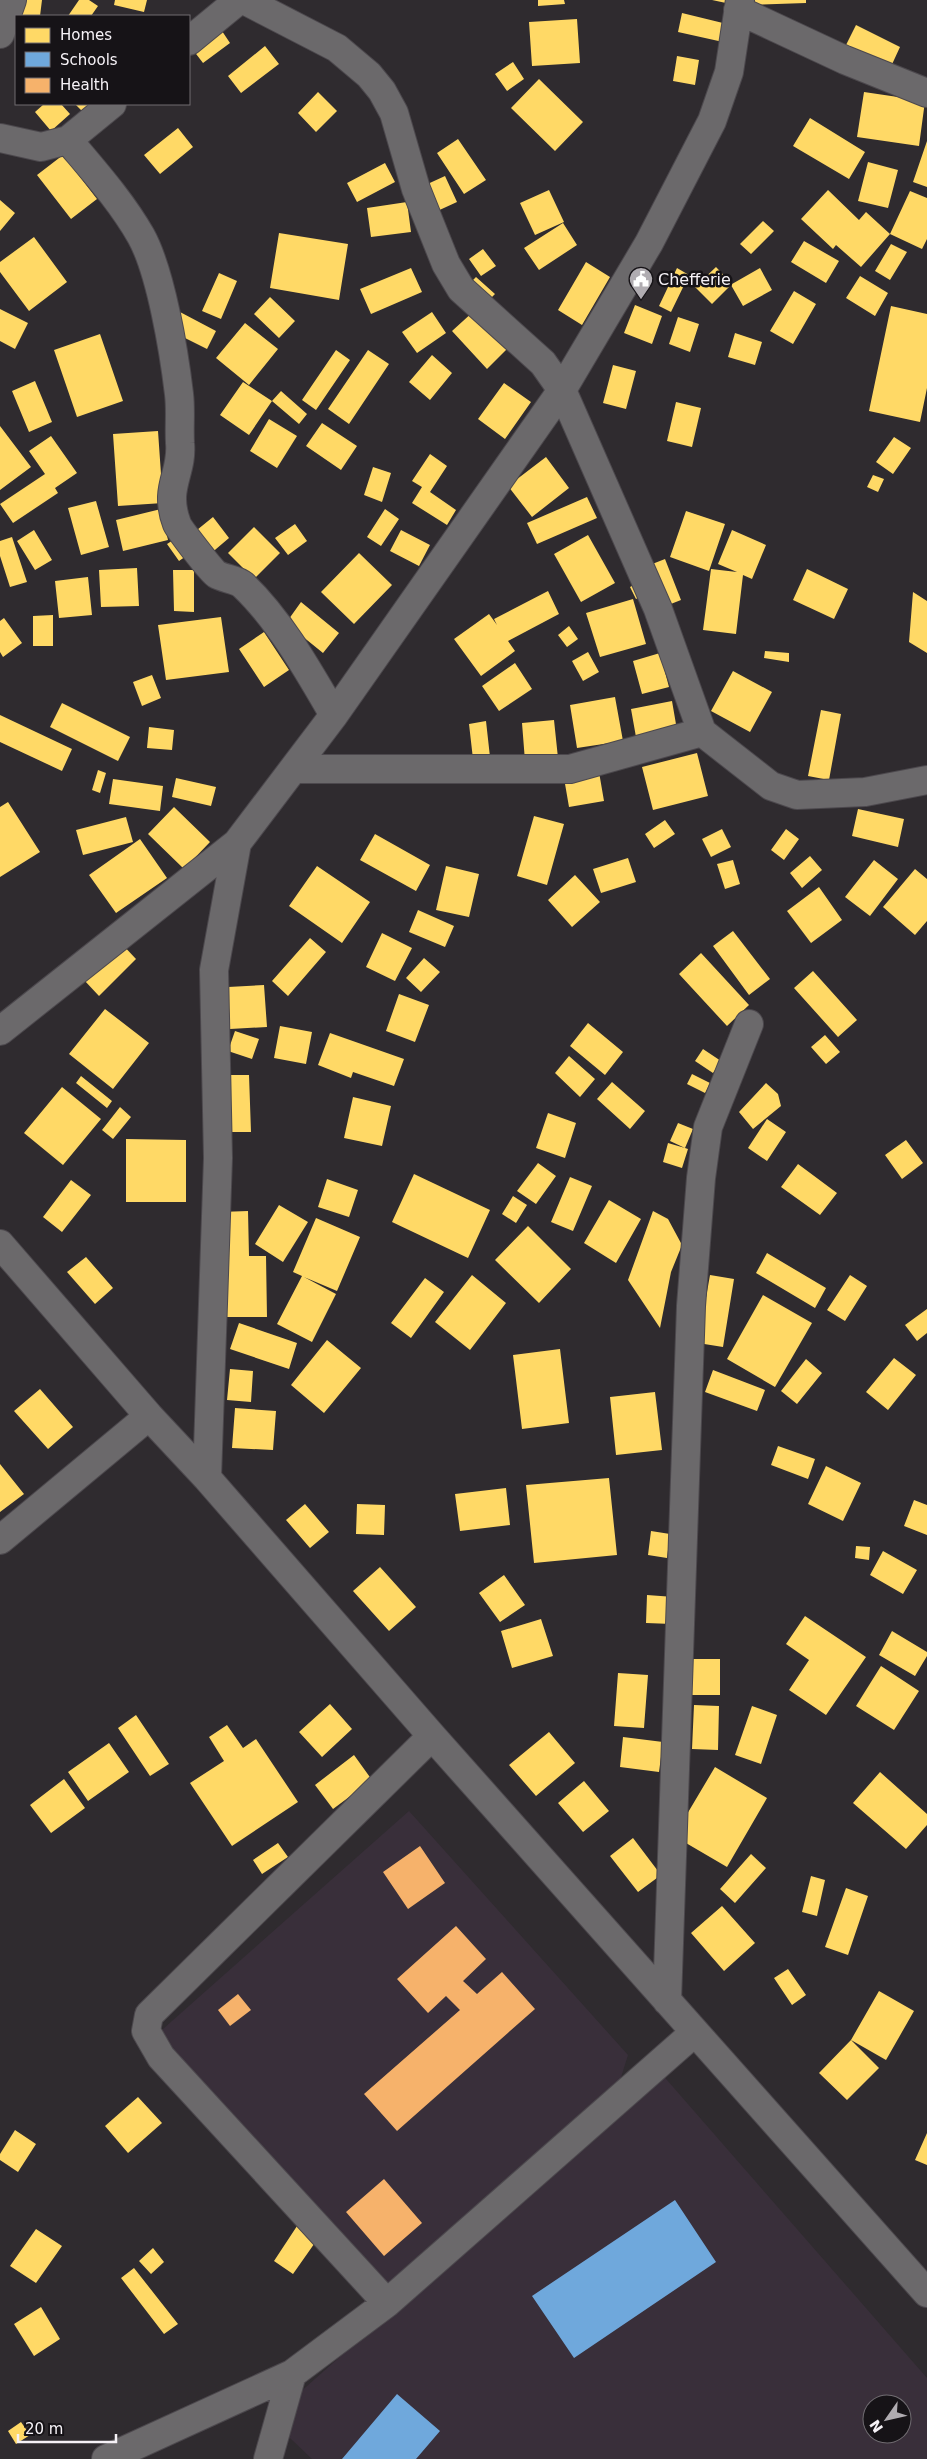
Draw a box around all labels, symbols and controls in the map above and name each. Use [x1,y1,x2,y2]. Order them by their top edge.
legend [15,15,190,105]
text: Homes [60,26,112,44]
text: Schools [60,51,118,69]
text: Health [60,76,109,94]
public building icon: Chefferie [628,266,654,300]
place label: Chefferie [658,270,731,289]
north arrow [862,2394,912,2444]
scale bar [18,2412,115,2444]
text: N [866,2417,886,2436]
text: 20 m [25,2420,63,2438]

